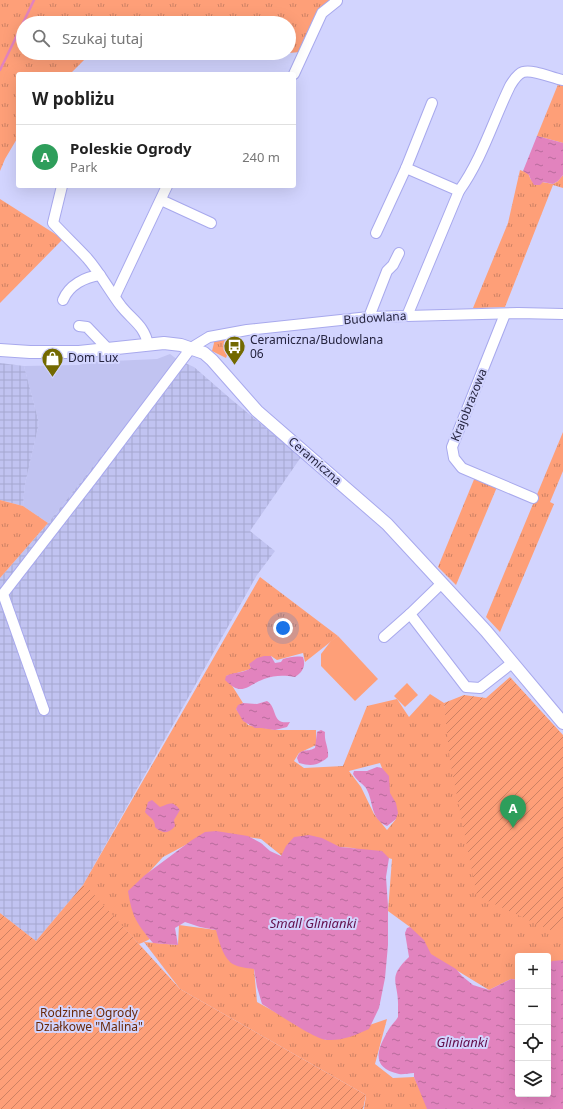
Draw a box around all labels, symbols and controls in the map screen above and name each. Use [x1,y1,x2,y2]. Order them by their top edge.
search box [16,16,296,60]
icon: search [30,27,52,49]
text: Szukaj tutaj [62,28,143,48]
text: W pobliżu [32,87,115,110]
text: Poleskie Ogrody [70,138,191,158]
text: A [41,148,50,166]
text: 240 m [242,148,280,166]
text: Park [70,158,97,176]
street label: Budowlana [343,307,407,328]
place label: Ceramiczna/Budowlana 06 [250,331,383,362]
bus stop icon: Ceramiczna/Budowlana 06 [222,334,248,367]
shop icon: Dom Lux [40,345,66,378]
place label: Dom Lux [68,349,119,366]
street label: Krajobrazowa [446,366,491,444]
street label: Ceramiczna [285,433,346,489]
your location [273,618,293,638]
pin: A [500,795,526,828]
water label: Small Glinianki [270,914,357,932]
map controls [515,953,551,1097]
button: + [515,953,551,989]
button: − [515,989,551,1025]
park label: Rodzinne Ogrody Działkowe "Malina" [35,1004,143,1035]
button: locate [515,1025,551,1061]
water label: Glinianki [436,1033,488,1051]
button: layers [515,1061,551,1097]

